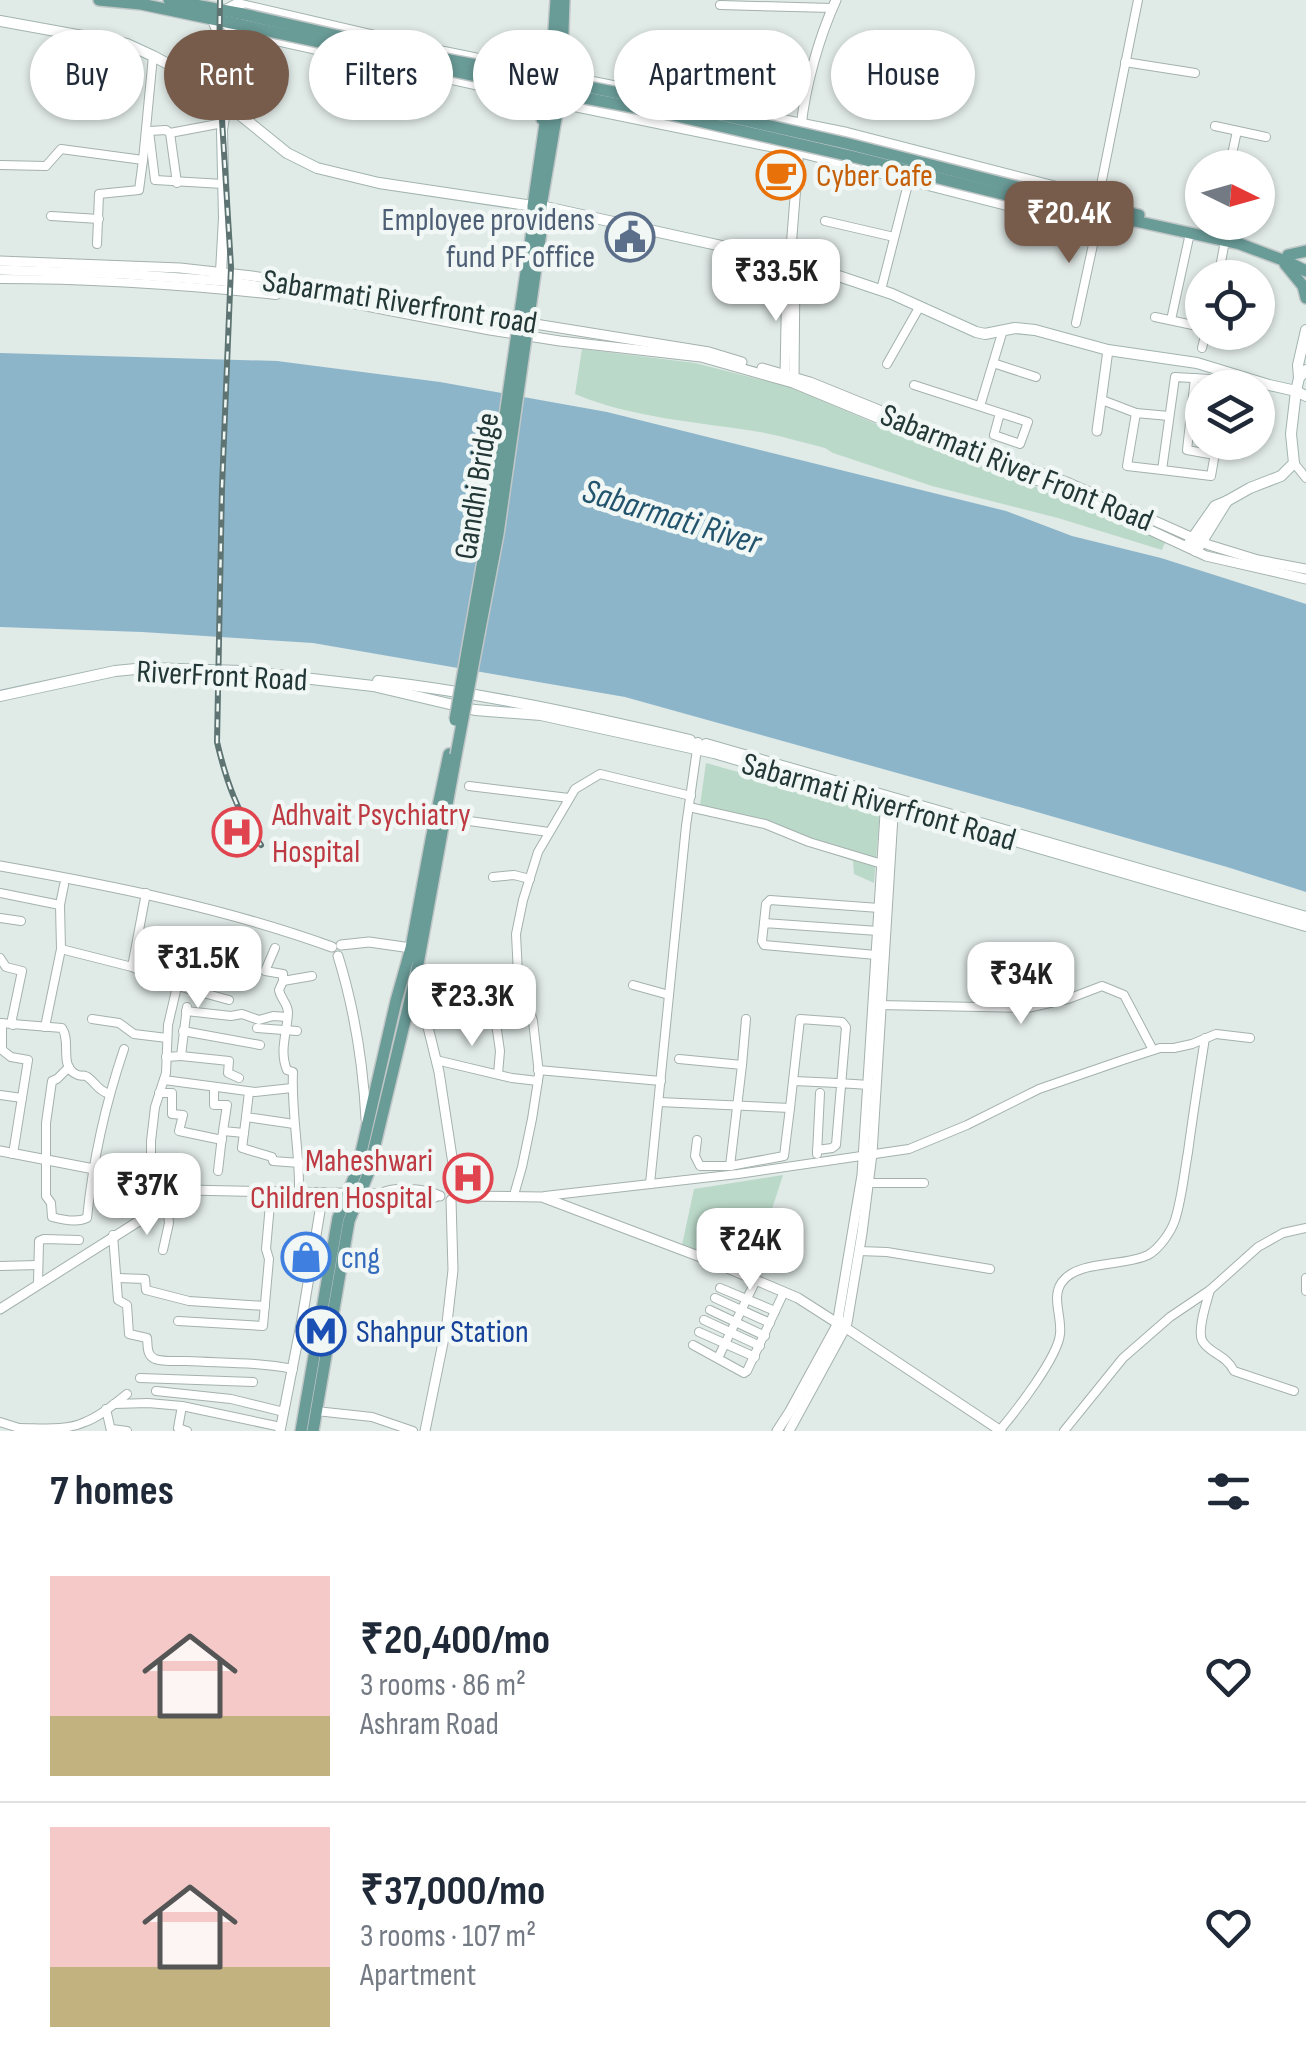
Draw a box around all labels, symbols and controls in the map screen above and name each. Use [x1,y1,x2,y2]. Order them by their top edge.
chip: Buy [30,30,144,120]
chip: Rent [164,30,289,120]
chip: Filters [309,30,453,120]
chip: New [473,30,594,120]
chip: Apartment [614,30,811,120]
chip: House [831,30,975,120]
cafe icon: Cyber Cafe [755,149,807,201]
north arrow [1185,150,1275,240]
map controls [1185,150,1275,460]
place label: Cyber Cafe [816,157,933,196]
pin: ₹20.4K [988,181,1150,266]
text: ₹20.4K [1027,194,1111,233]
place label: Employee providens fund PF office [381,201,595,277]
public building icon: Employee providens fund PF office [604,211,656,263]
pin: ₹33.5K [695,239,857,324]
text: ₹33.5K [734,252,818,291]
button: locate [1185,260,1275,350]
street label: Sabarmati Riverfront road [260,262,540,343]
button: layers [1185,370,1275,460]
street label: Sabarmati River Front Road [874,396,1158,541]
street label: Gandhi Bridge [447,410,508,562]
water label: Sabarmati River [577,470,767,565]
street label: RiverFront Road [135,653,308,700]
street label: Sabarmati Riverfront Road [737,745,1020,860]
place label: Adhvait Psychiatry Hospital [271,796,471,872]
hospital icon: Adhvait Psychiatry Hospital [211,806,263,858]
pin: ₹31.5K [117,926,279,1011]
text: ₹31.5K [156,939,240,978]
pin: ₹34K [962,942,1080,1027]
text: ₹34K [989,955,1053,994]
pin: ₹23.3K [391,964,553,1049]
text: ₹23.3K [430,977,514,1016]
place label: Maheshwari Children Hospital [250,1142,433,1218]
hospital icon: Maheshwari Children Hospital [442,1152,494,1204]
pin: ₹37K [88,1153,206,1238]
text: ₹37K [116,1166,178,1205]
pin: ₹24K [691,1208,809,1293]
text: ₹24K [719,1221,781,1260]
shop icon: cng [280,1231,332,1283]
place label: cng [341,1239,380,1278]
metro station icon: Shahpur Station [295,1305,347,1357]
place label: Shahpur Station [356,1313,529,1352]
icon: filters [1201,1464,1256,1519]
text: 7 homes [50,1466,174,1517]
text: ₹20,400/mo [360,1615,550,1666]
icon: home [130,1616,250,1736]
icon: heart [1201,1649,1256,1704]
text: 3 rooms · 86 m² [360,1666,526,1705]
text: Ashram Road [360,1705,499,1744]
text: ₹37,000/mo [360,1866,545,1917]
icon: home [130,1867,250,1987]
icon: heart [1201,1900,1256,1955]
text: 3 rooms · 107 m² [360,1917,536,1956]
text: Apartment [360,1956,476,1995]

